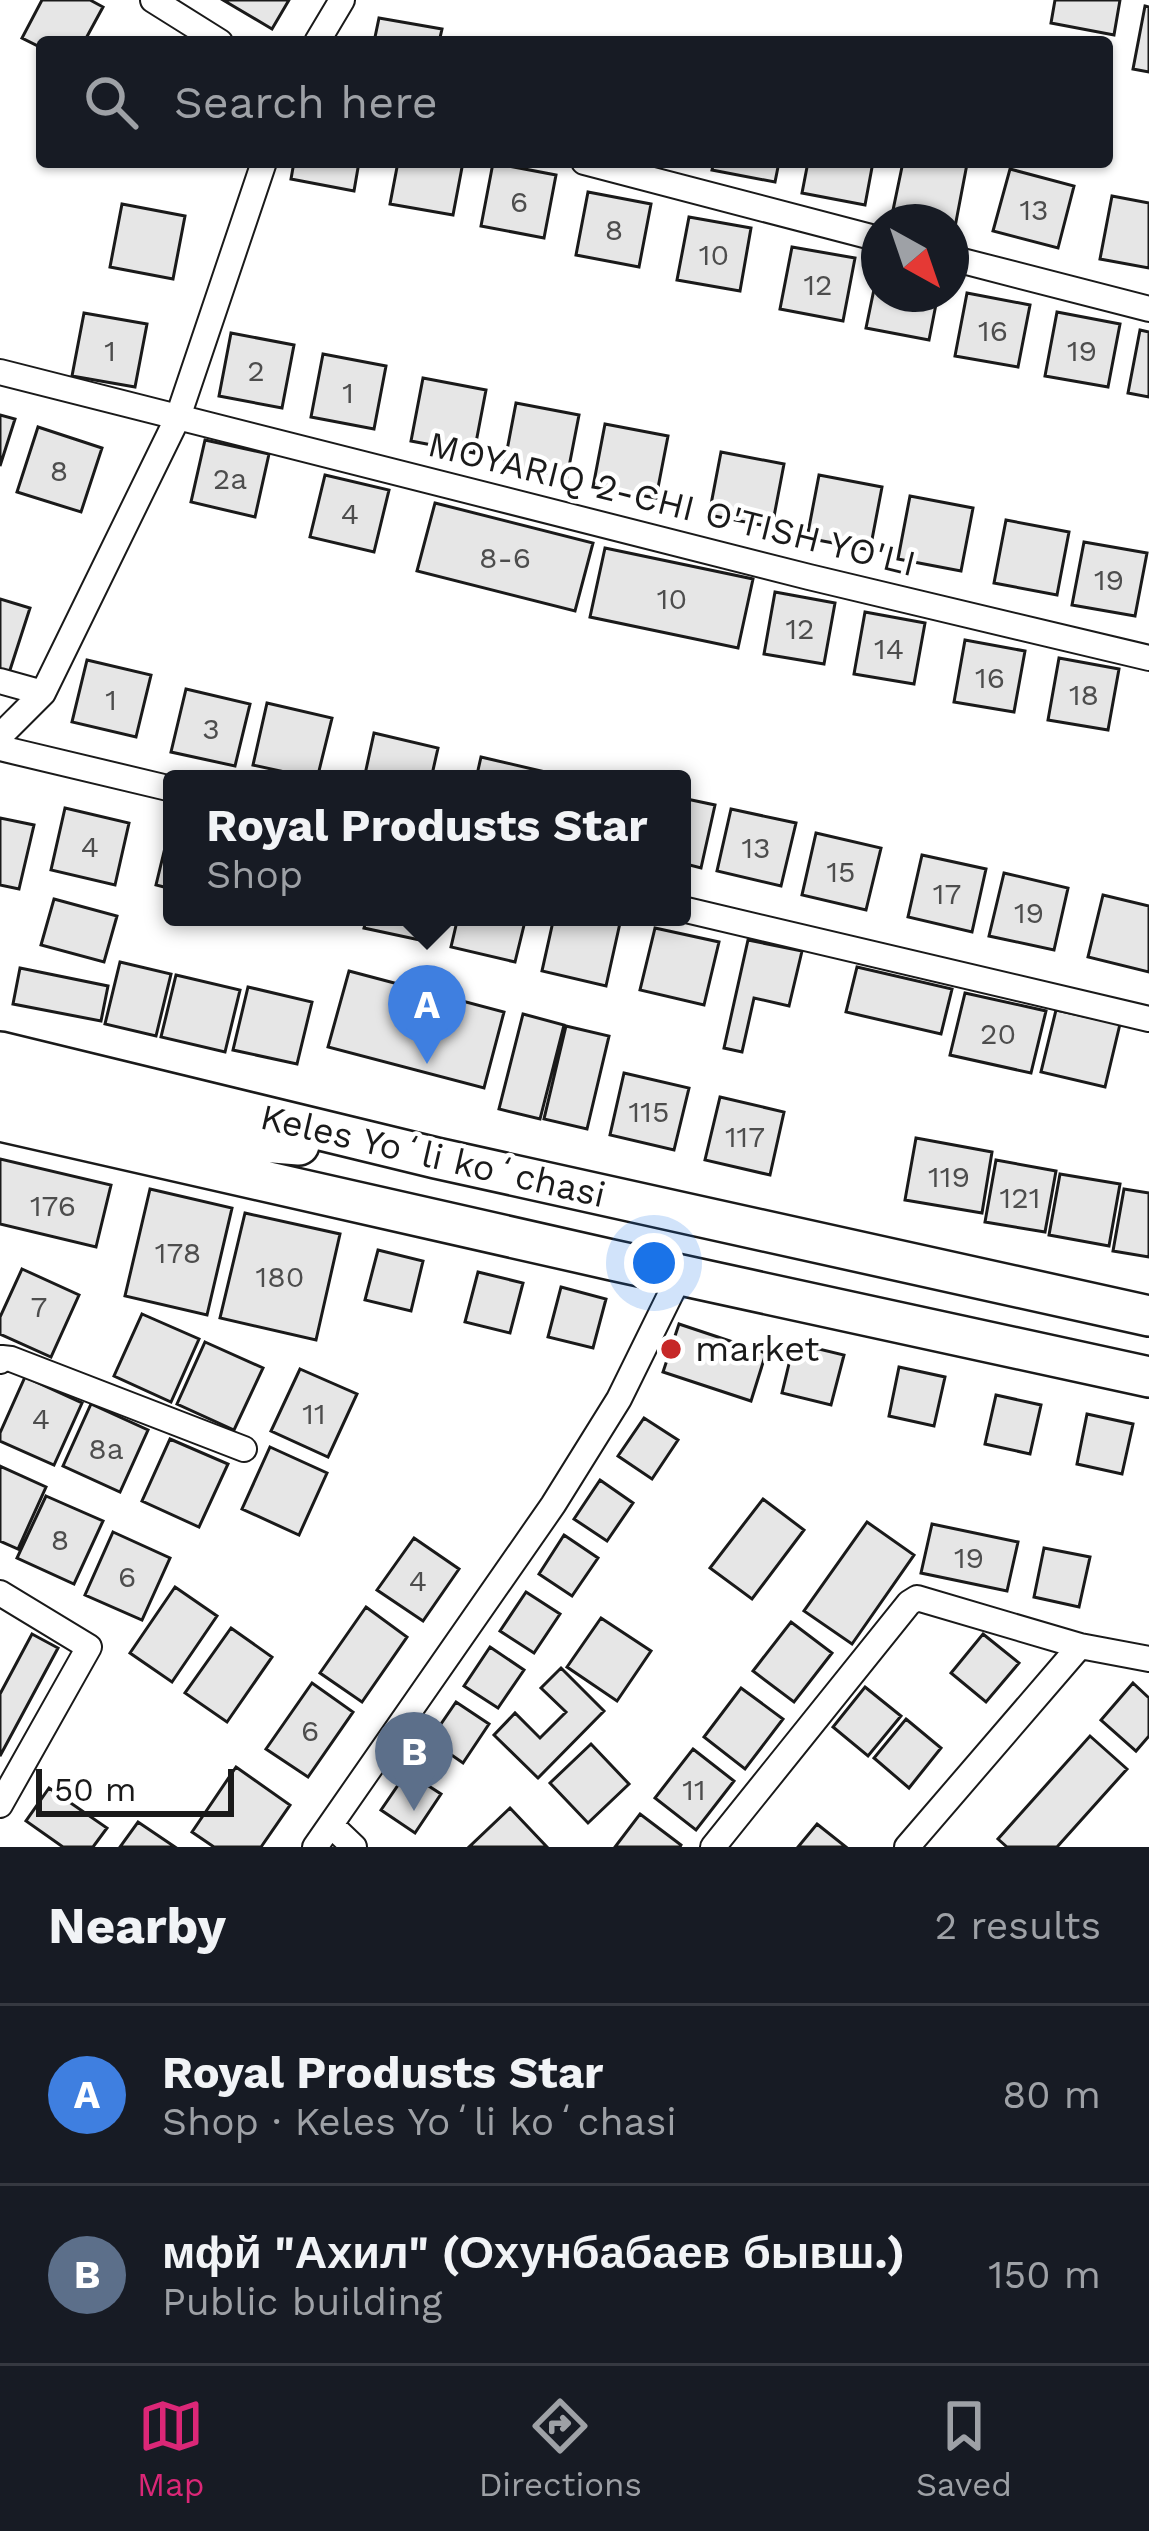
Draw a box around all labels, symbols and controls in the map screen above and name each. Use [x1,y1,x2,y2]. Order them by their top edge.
search box [36,36,1113,168]
icon: search [78,69,144,135]
text: Search here [174,76,438,129]
house number: 6 [510,184,528,219]
house number: 13 [1019,192,1049,227]
north arrow [861,204,969,312]
house number: 8 [605,212,623,247]
house number: 10 [699,237,729,272]
house number: 12 [803,267,833,302]
house number: 16 [978,313,1008,348]
house number: 1 [104,333,116,368]
house number: 19 [1067,333,1097,368]
house number: 2 [247,353,265,388]
house number: 1 [342,375,354,410]
street label: MOYARIQ 2-CHI O'TISH YO'LI [424,423,920,585]
house number: 8 [50,453,68,488]
house number: 2a [213,461,247,496]
house number: 4 [341,496,359,531]
house number: 8-6 [479,540,531,575]
house number: 19 [1094,562,1124,597]
house number: 10 [657,581,687,616]
house number: 12 [785,611,815,646]
house number: 14 [874,631,904,666]
house number: 16 [975,660,1005,695]
house number: 18 [1069,677,1099,712]
house number: 1 [105,682,117,717]
house number: 3 [202,711,220,746]
popup [163,770,691,926]
text: Royal Produsts Star [206,799,648,852]
house number: 4 [81,829,99,864]
house number: 13 [741,830,771,865]
text: Shop [206,852,303,897]
house number: 15 [826,854,856,889]
house number: 17 [933,876,961,911]
house number: 19 [1014,895,1044,930]
pin: A [388,965,466,1064]
house number: 20 [980,1016,1016,1051]
house number: 115 [629,1094,669,1129]
street label: Keles Yoʻli koʻchasi [256,1096,610,1216]
house number: 117 [725,1119,765,1154]
house number: 119 [928,1159,970,1194]
house number: 121 [1000,1180,1040,1215]
house number: 176 [30,1188,76,1223]
your location [624,1233,684,1293]
house number: 178 [155,1235,201,1270]
house number: 180 [256,1259,304,1294]
house number: 7 [31,1289,47,1324]
place label: market [695,1328,819,1370]
marker: market [658,1336,684,1362]
house number: 11 [302,1396,326,1431]
house number: 4 [32,1401,50,1436]
house number: 8a [88,1431,124,1466]
house number: 8 [51,1522,69,1557]
house number: 19 [954,1540,984,1575]
house number: 6 [118,1559,136,1594]
house number: 4 [409,1563,427,1598]
pin: B [375,1712,453,1811]
house number: 6 [301,1713,319,1748]
scale bar [36,1763,234,1816]
text: 50 m [54,1770,136,1809]
house number: 11 [682,1772,706,1807]
text: Nearby [48,1896,226,1955]
text: 2 results [935,1903,1101,1948]
text: Royal Produsts Star [162,2046,603,2099]
text: A [74,2072,100,2117]
text: 80 m [1002,2072,1101,2117]
text: Shop · Keles Yoʻli koʻchasi [162,2099,677,2144]
text: мфй "Ахил" (Охунбабаев бывш.) [162,2226,905,2279]
text: B [74,2252,100,2297]
text: 150 m [988,2252,1101,2297]
text: Public building [162,2279,442,2324]
tab: Map [137,2393,204,2504]
tab: Directions [479,2393,642,2504]
tab: Saved [916,2393,1012,2504]

